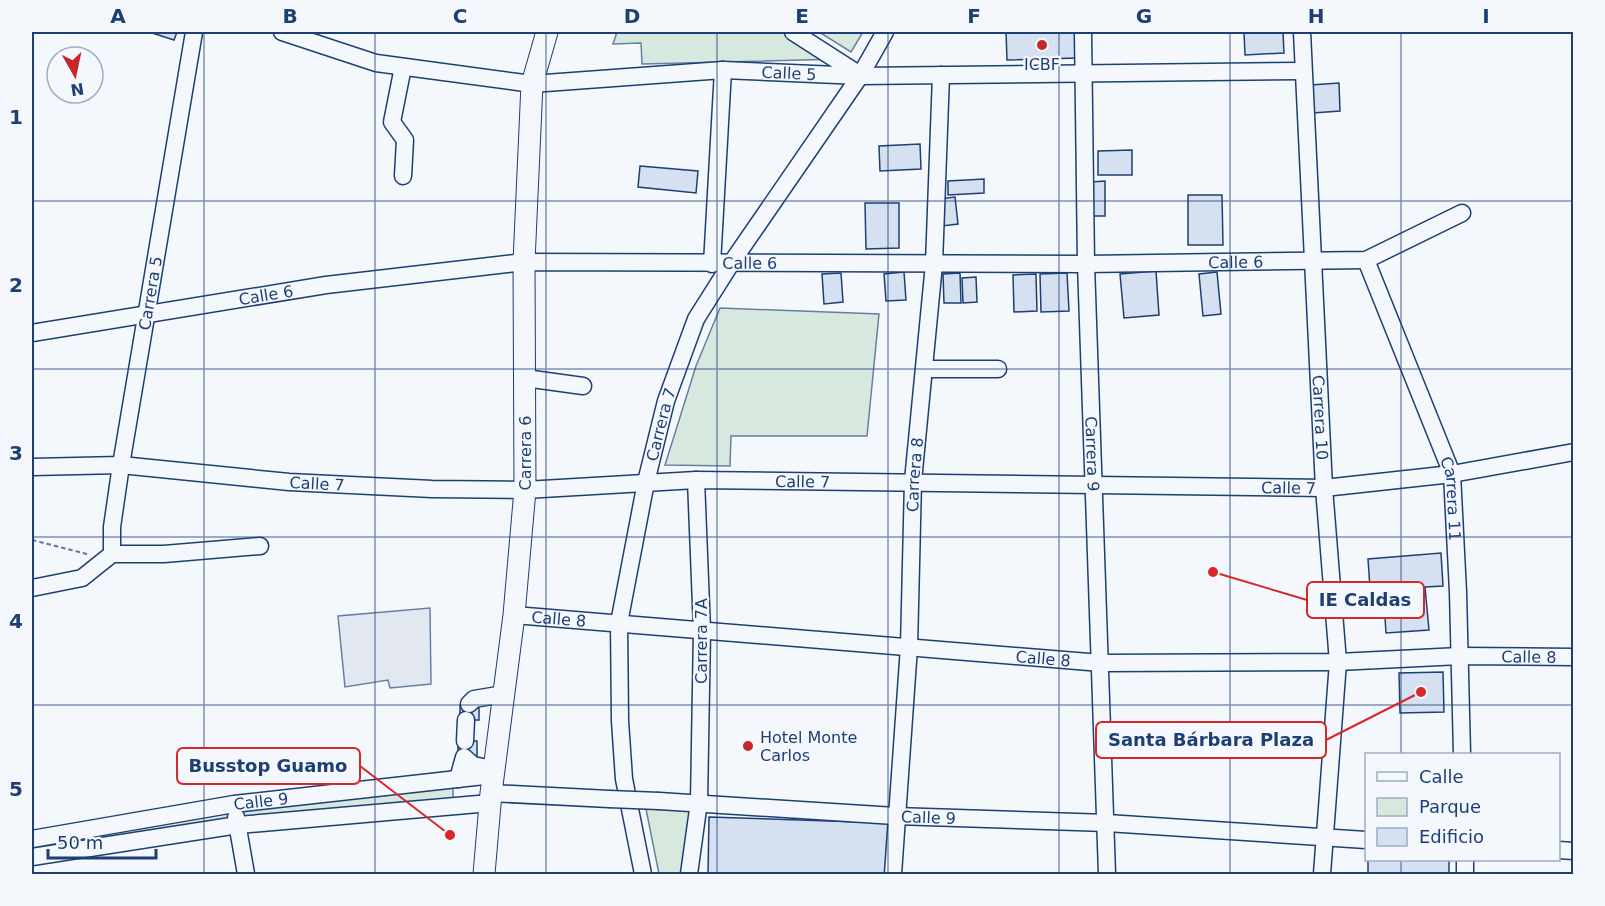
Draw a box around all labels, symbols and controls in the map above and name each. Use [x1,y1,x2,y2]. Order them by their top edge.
text: A [110,4,126,28]
text: B [282,4,298,28]
text: C [453,4,467,28]
text: D [624,4,640,28]
text: E [795,4,809,28]
text: F [967,4,981,28]
text: G [1136,4,1152,28]
text: H [1308,4,1324,28]
text: I [1482,4,1490,28]
marker: ICBF [1035,38,1049,52]
north arrow [45,45,105,105]
place label: ICBF [1024,55,1060,74]
street label: Calle 5 [761,62,817,84]
text: N [69,79,85,100]
text: 1 [9,105,23,129]
street label: Calle 6 [1208,252,1263,272]
street label: Calle 6 [722,253,777,272]
street label: Carrera 5 [134,255,166,332]
text: 2 [9,273,23,297]
street label: Calle 6 [237,281,295,309]
street label: Carrera 10 [1309,375,1332,461]
street label: Carrera 7 [642,385,680,463]
street label: Carrera 6 [516,416,535,491]
street label: Carrera 9 [1082,416,1103,492]
street label: Carrera 8 [903,436,927,512]
text: 3 [9,441,23,465]
street label: Carrera 11 [1436,454,1465,541]
street label: Calle 7 [775,472,830,491]
street label: Calle 7 [289,473,345,494]
street label: Calle 7 [1261,478,1316,497]
callout: IE Caldas [1307,582,1424,618]
text: IE Caldas [1319,589,1411,610]
street label: Carrera 7A [692,598,711,684]
street label: Calle 8 [531,607,587,630]
text: 4 [9,609,23,633]
street label: Calle 8 [1015,647,1071,670]
street label: Calle 8 [1501,647,1556,666]
callout: Santa Bárbara Plaza [1096,722,1326,758]
place label: Hotel Monte Carlos [760,728,857,765]
text: Santa Bárbara Plaza [1108,729,1314,750]
marker: Hotel Monte Carlos [741,739,755,753]
callout: Busstop Guamo [177,748,360,784]
legend [1365,753,1560,861]
text: Busstop Guamo [189,755,347,776]
text: Calle [1419,766,1464,787]
text: 5 [9,777,23,801]
street label: Calle 9 [232,788,289,813]
text: Parque [1419,796,1481,817]
street label: Calle 9 [901,807,956,828]
scale bar [48,822,156,860]
text: Edificio [1419,826,1484,847]
text: 50 m [57,832,103,853]

